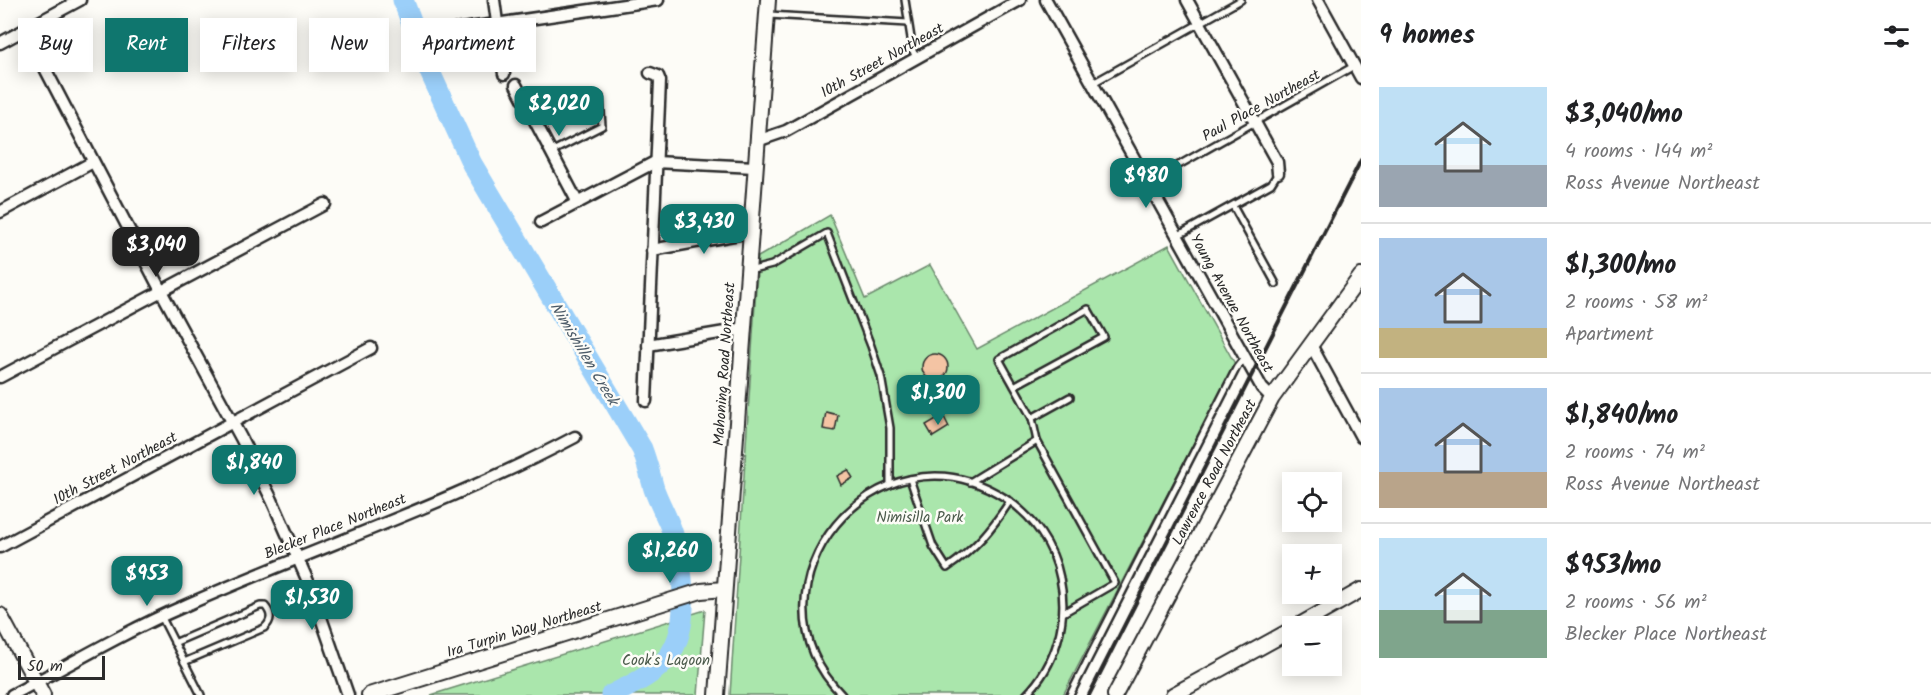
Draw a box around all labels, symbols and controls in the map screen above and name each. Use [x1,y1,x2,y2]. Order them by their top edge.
text: 9 homes [1379,15,1475,57]
street label: 10th Street Northeast [816,17,949,105]
chip: Buy [18,18,93,72]
chip: Rent [105,18,188,72]
chip: Filters [200,18,297,72]
chip: New [309,18,389,72]
chip: Apartment [401,18,536,72]
icon: filters [1880,20,1913,53]
street label: Paul Place Northeast [1198,63,1325,148]
pin: $2,020 [510,86,608,137]
text: $2,020 [529,89,589,121]
text: $3,040/mo [1565,94,1683,136]
icon: home [1427,111,1499,183]
text: 4 rooms · 144 m² [1565,136,1712,168]
pin: $980 [1110,158,1182,209]
text: $980 [1124,161,1168,193]
text: Ross Avenue Northeast [1565,168,1760,200]
pin: $3,430 [655,204,753,255]
text: $3,430 [674,207,734,239]
pin: $3,040 [107,227,205,278]
text: $3,040 [126,230,186,262]
street label: Young Avenue Northeast [1183,230,1279,378]
text: $1,300/mo [1565,245,1676,287]
icon: home [1427,262,1499,334]
street label: Mahoning Road Northeast [707,281,743,447]
text: 2 rooms · 58 m² [1565,287,1707,319]
water label: Nimishillen Creek [543,297,626,413]
text: Apartment [1565,319,1654,351]
pin: $1,300 [889,375,987,426]
text: $1,300 [911,378,965,410]
street label: Lawrence Road Northeast [1166,395,1264,550]
text: $1,840/mo [1565,395,1678,437]
icon: home [1427,412,1499,484]
street label: 10th Street Northeast [49,426,182,512]
text: 2 rooms · 74 m² [1565,437,1705,469]
pin: $1,840 [205,445,303,496]
text: $1,840 [226,448,282,480]
text: Ross Avenue Northeast [1565,469,1760,501]
map controls [1282,472,1342,676]
button: locate [1282,472,1342,532]
street label: Blecker Place Northeast [261,487,410,566]
park label: Nimisilla Park [877,506,964,530]
pin: $1,260 [621,533,719,584]
text: $1,260 [642,536,698,568]
button: + [1282,544,1342,604]
text: $953/mo [1565,545,1661,587]
pin: $953 [111,556,183,607]
text: $953 [125,559,169,591]
icon: home [1427,562,1499,634]
pin: $1,530 [263,580,361,631]
text: $1,530 [285,583,339,615]
text: 2 rooms · 56 m² [1565,587,1707,619]
street label: Ira Turpin Way Northeast [444,595,605,665]
button: − [1282,616,1342,676]
text: Blecker Place Northeast [1565,619,1767,651]
park label: Cook's Lagoon [622,649,710,673]
scale bar [18,653,105,680]
text: 50 m [27,654,63,679]

